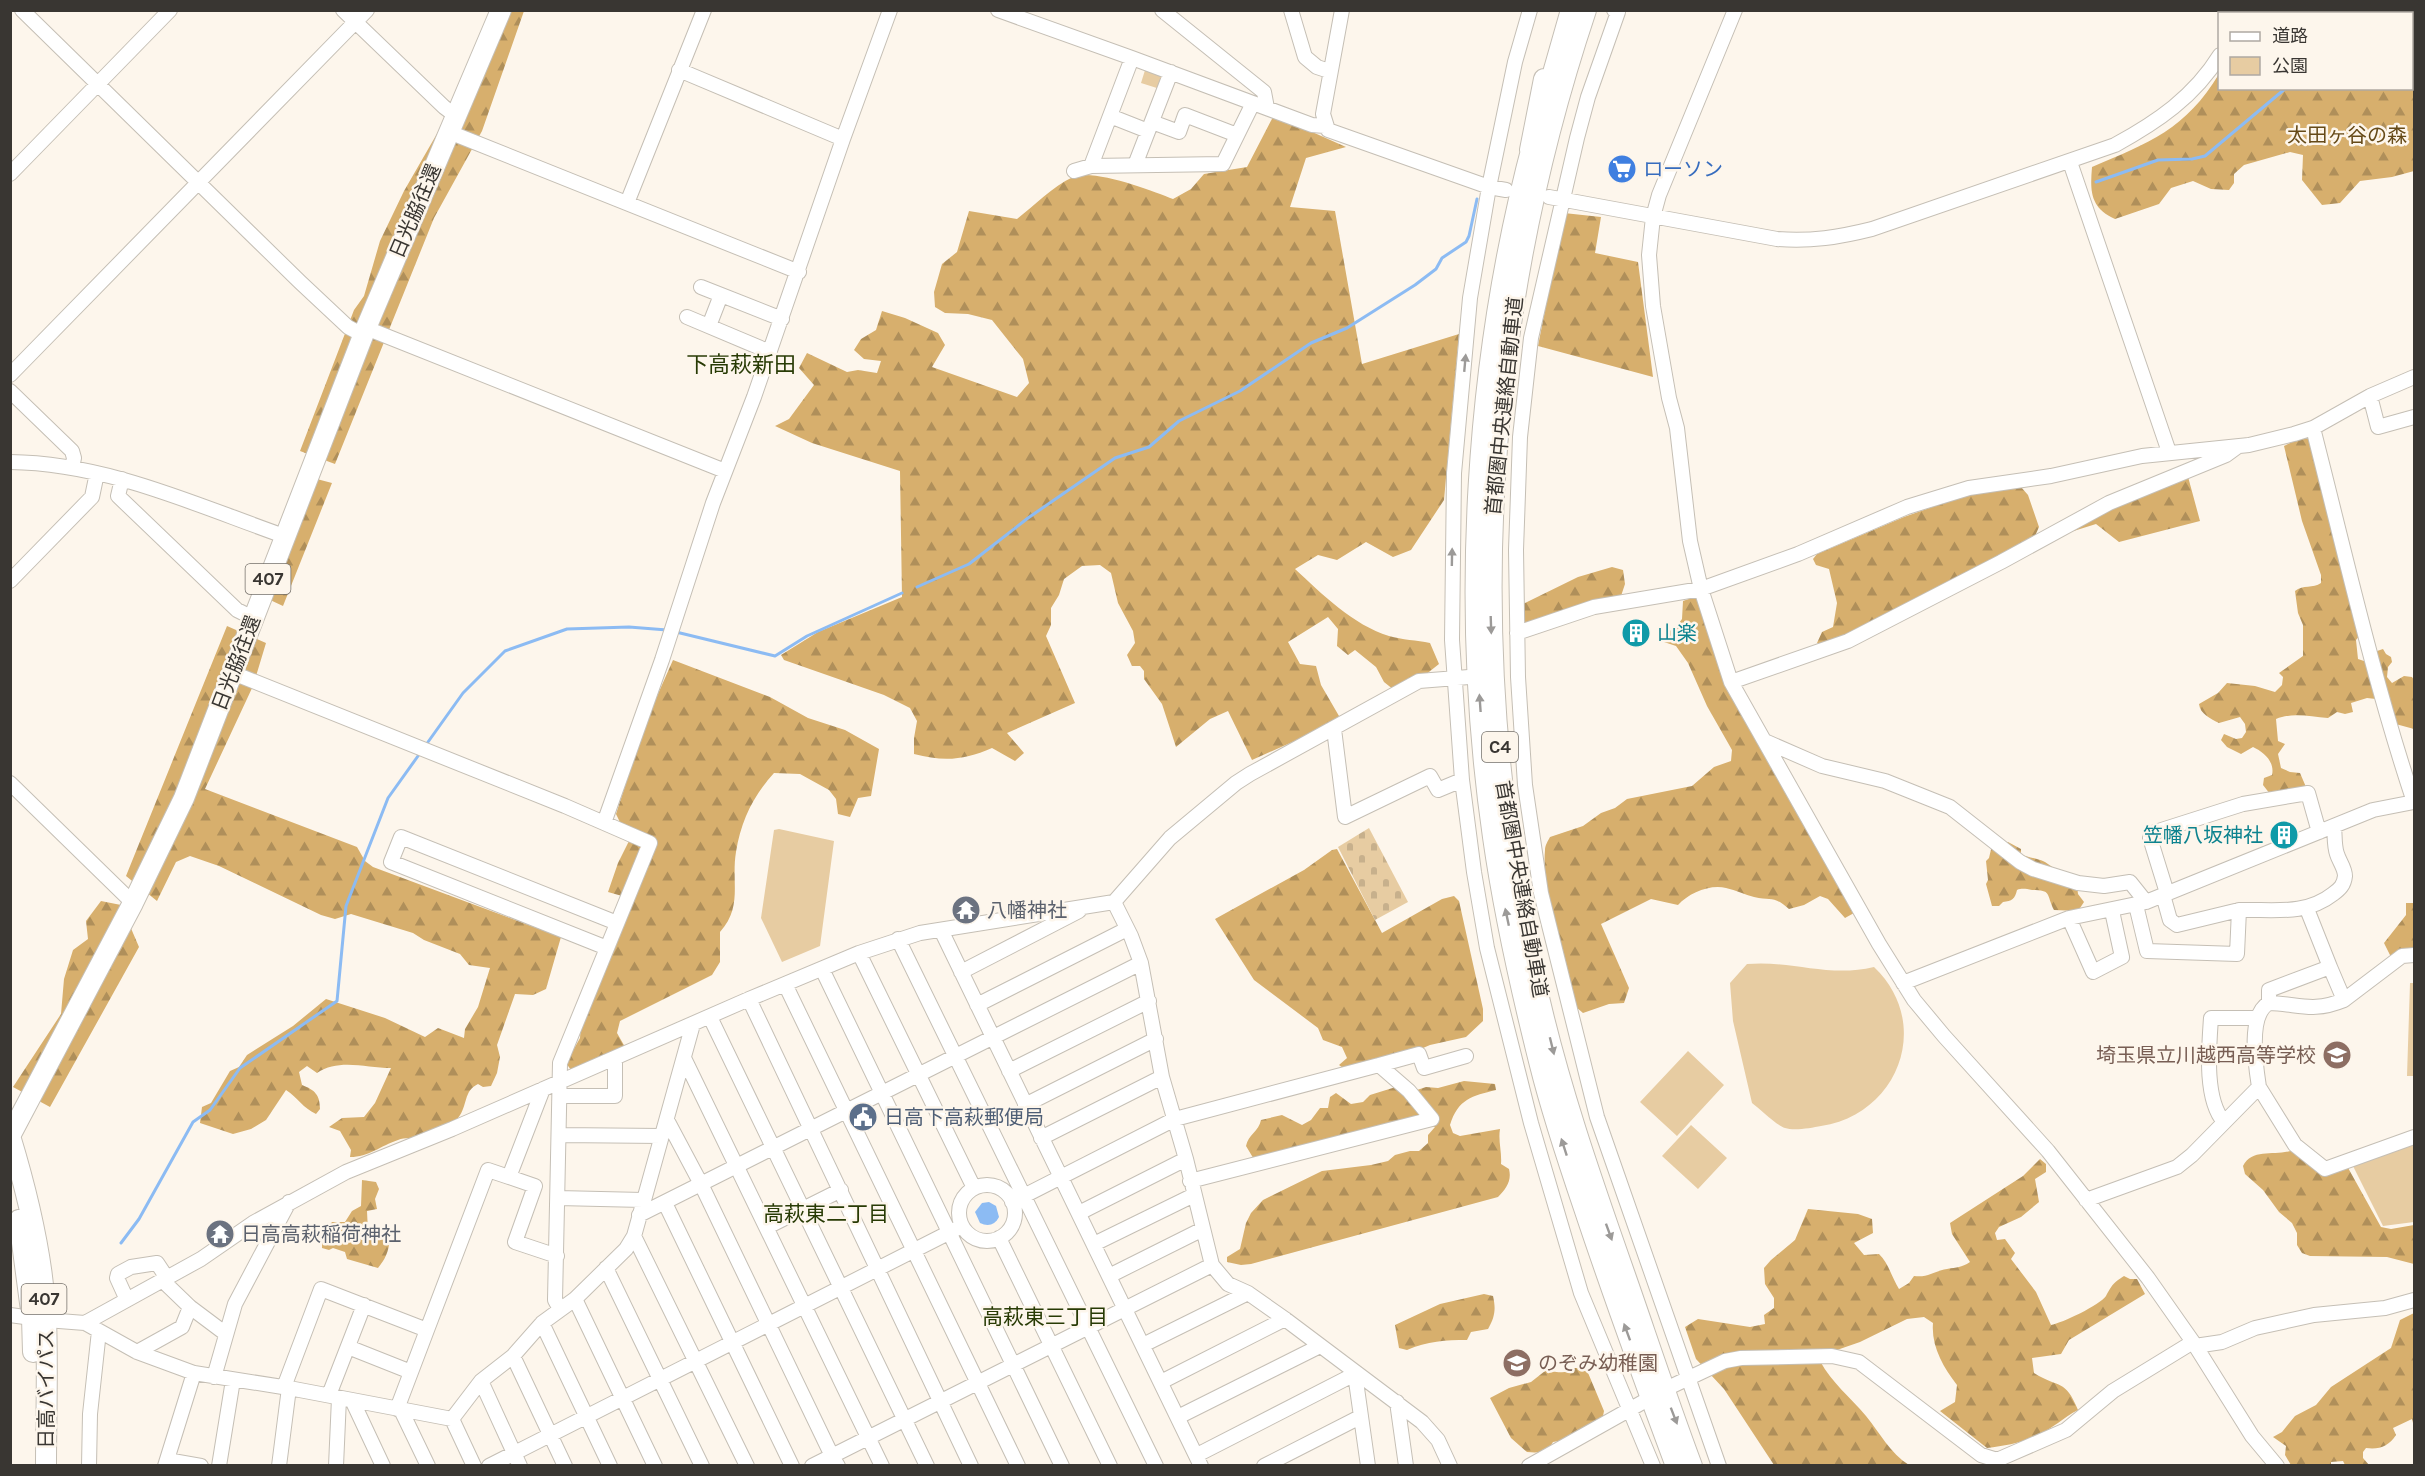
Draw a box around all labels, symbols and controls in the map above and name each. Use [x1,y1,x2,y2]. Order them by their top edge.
legend [2218,12,2413,90]
text: 道路 [2272,25,2308,47]
text: 公園 [2272,55,2308,77]
park label: 太田ヶ谷の森 [2287,124,2407,147]
supermarket icon: ローソン [1606,153,1638,185]
place label: ローソン [1643,158,1723,181]
street label: 日光脇往還 [385,161,446,262]
street label: 首都圏中央連絡自動車道 [1482,295,1527,517]
district label: 下高萩新田 [686,352,796,378]
one-way arrow [1460,353,1470,372]
one-way arrow [1448,548,1457,567]
road number: 407 [246,564,290,594]
street label: 日光脇往還 [208,612,265,714]
one-way arrow [1487,616,1496,635]
building icon: 山楽 [1620,617,1652,649]
place label: 山楽 [1657,622,1697,645]
one-way arrow [1476,694,1485,713]
road number: C4 [1482,732,1518,762]
street label: 首都圏中央連絡自動車道 [1491,779,1552,999]
building icon: 笠幡八坂神社 [2268,819,2300,851]
place label: 笠幡八坂神社 [2143,824,2263,847]
temple icon: 八幡神社 [950,894,982,926]
place label: 八幡神社 [987,899,1067,922]
one-way arrow [1502,908,1511,927]
one-way arrow [1548,1037,1557,1055]
school or university icon: 埼玉県立川越西高等学校 [2321,1039,2353,1071]
place label: 埼玉県立川越西高等学校 [2096,1044,2316,1067]
public building icon: 日高下高萩郵便局 [847,1101,879,1133]
place label: 日高下高萩郵便局 [884,1106,1044,1129]
one-way arrow [1559,1138,1568,1156]
district label: 高萩東二丁目 [763,1202,889,1226]
temple icon: 日高高萩稲荷神社 [204,1218,236,1250]
place label: 日高高萩稲荷神社 [241,1223,401,1246]
one-way arrow [1605,1223,1615,1241]
road number: 407 [22,1284,66,1314]
district label: 高萩東三丁目 [982,1305,1108,1329]
one-way arrow [1621,1323,1631,1341]
street label: 日高バイパス [35,1329,58,1449]
school or university icon: のぞみ幼稚園 [1501,1347,1533,1379]
place label: のぞみ幼稚園 [1538,1352,1658,1375]
one-way arrow [1669,1408,1679,1426]

